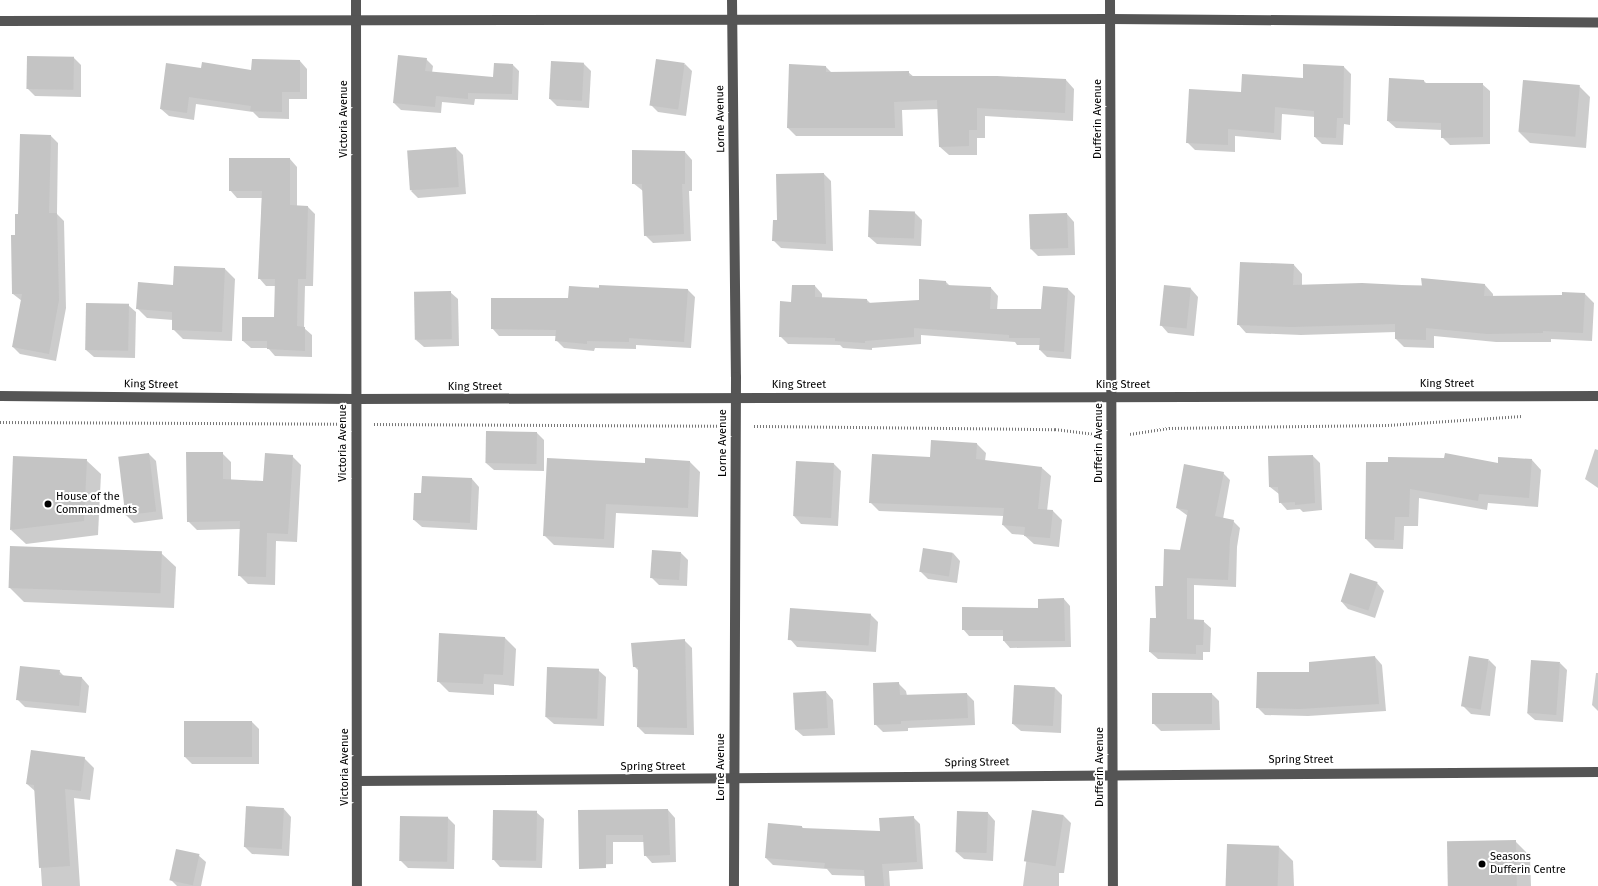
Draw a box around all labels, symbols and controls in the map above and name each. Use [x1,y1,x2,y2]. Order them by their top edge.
street label: Dufferin Avenue [1091,79,1105,159]
street label: Victoria Avenue [337,80,351,158]
street label: Lorne Avenue [714,85,728,153]
street label: King Street [1420,377,1474,391]
street label: King Street [124,378,178,392]
street label: King Street [772,378,826,392]
street label: King Street [1096,378,1150,392]
street label: King Street [448,380,502,394]
street label: Dufferin Avenue [1092,403,1106,483]
street label: Victoria Avenue [336,404,350,482]
street label: Lorne Avenue [716,409,730,477]
place label: House of the Commandments [56,491,137,517]
marker: House of the Commandments [43,499,53,509]
street label: Dufferin Avenue [1093,727,1107,807]
street label: Victoria Avenue [338,728,352,806]
street label: Lorne Avenue [714,733,728,801]
street label: Spring Street [1269,753,1333,767]
street label: Spring Street [944,756,1010,770]
street label: Spring Street [621,760,685,774]
place label: Seasons Dufferin Centre [1490,851,1566,877]
marker: Seasons Dufferin Centre [1477,859,1487,869]

